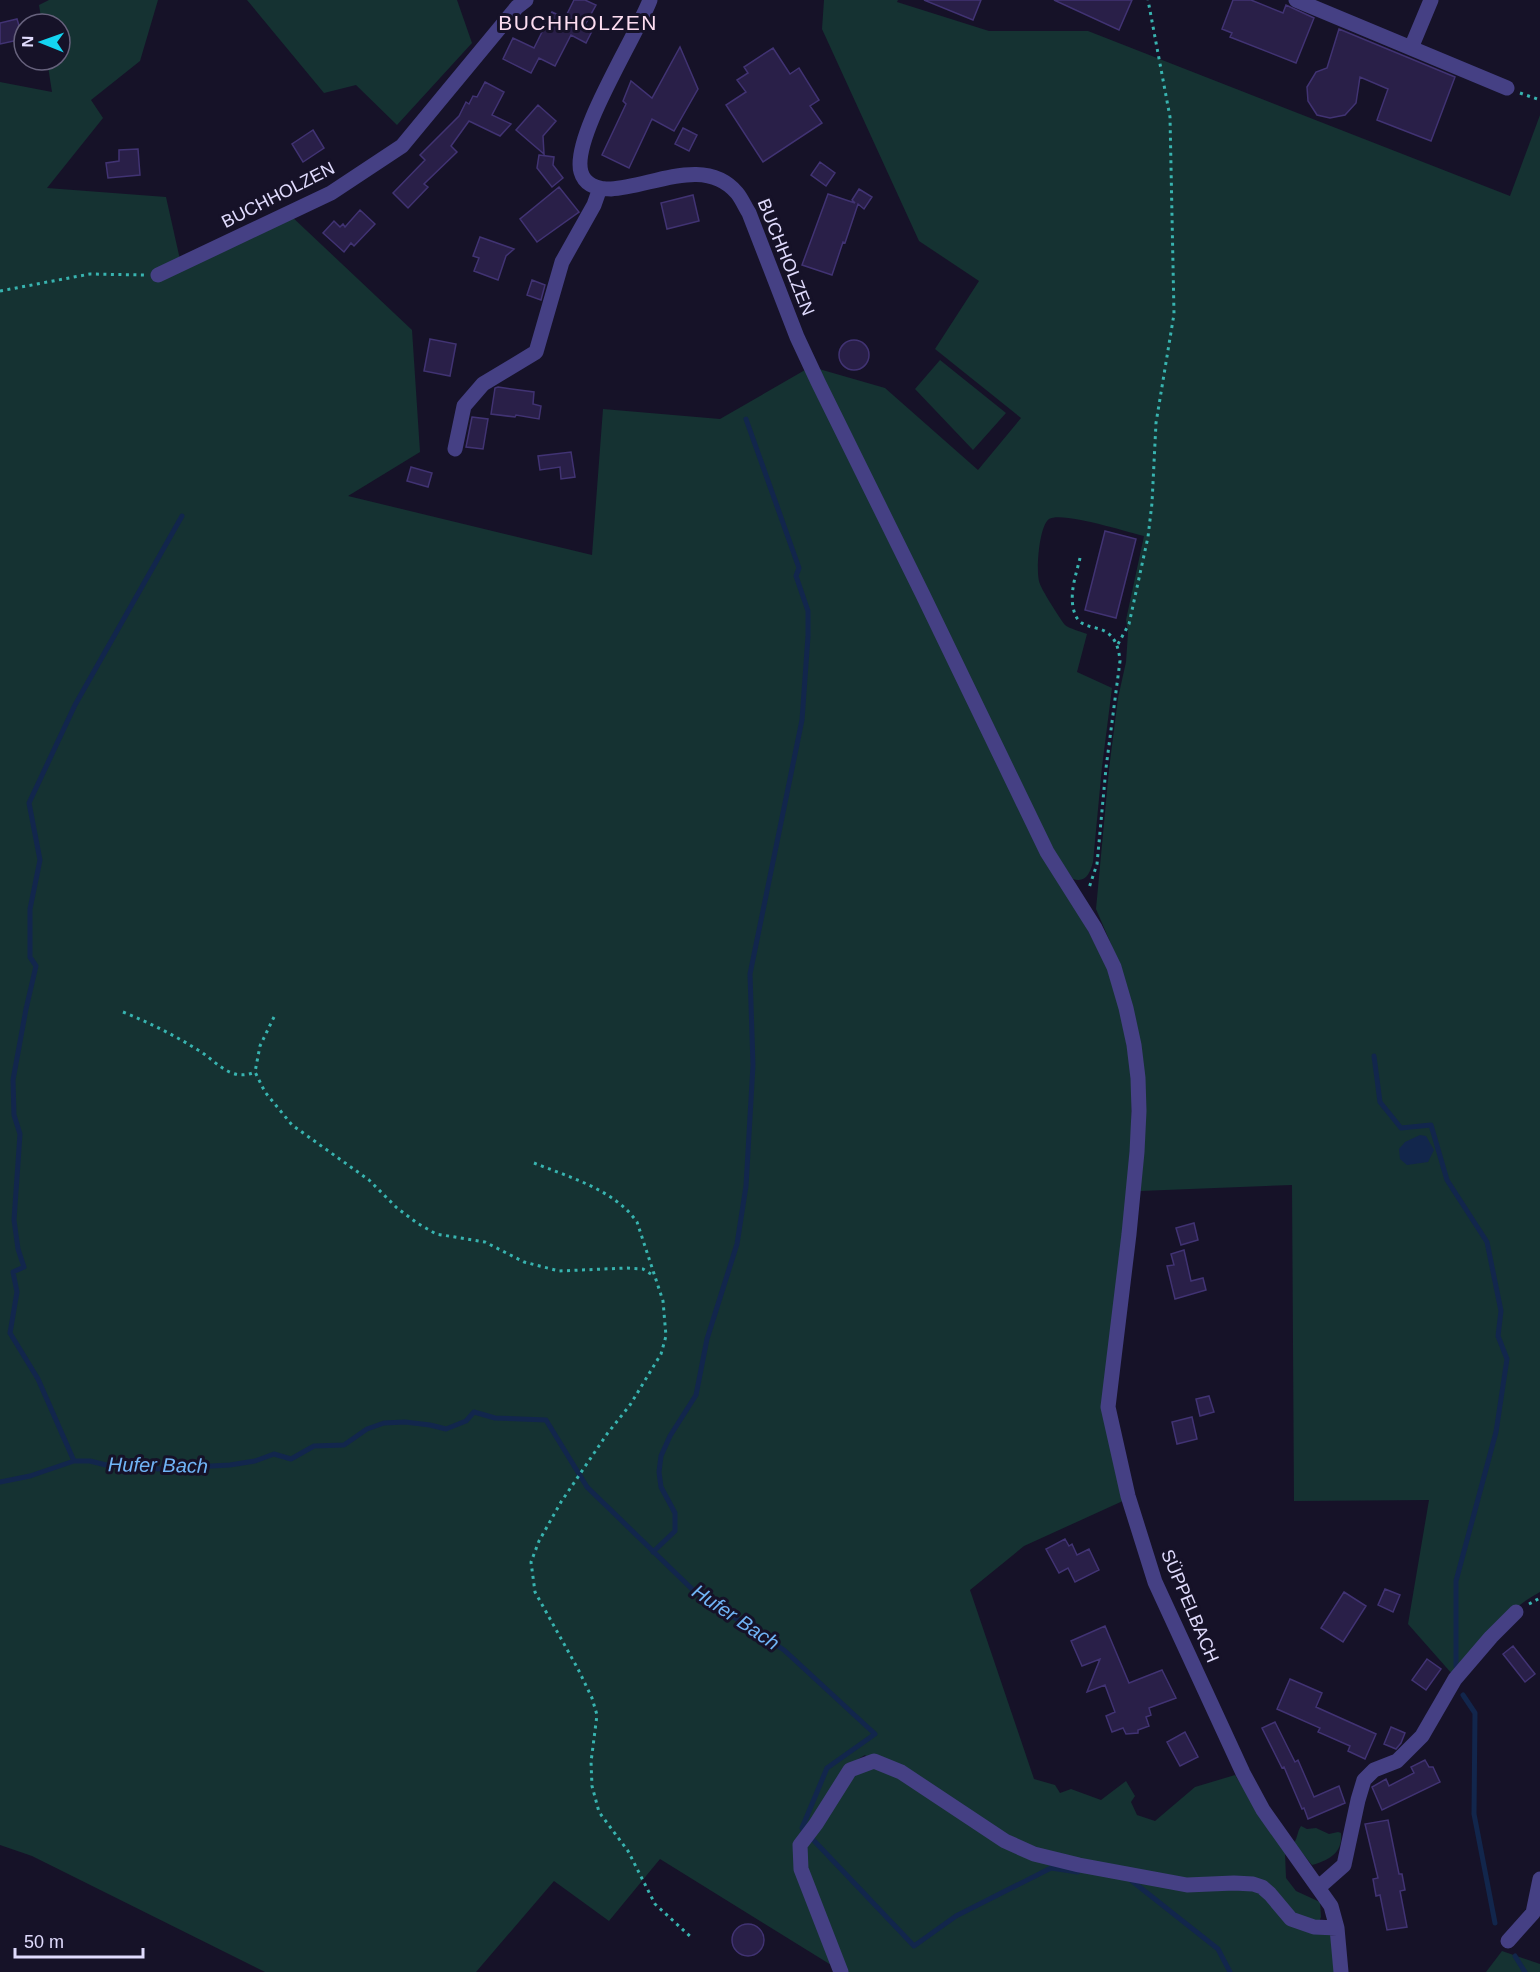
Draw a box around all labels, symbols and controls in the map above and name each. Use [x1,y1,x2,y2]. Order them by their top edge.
district label: BUCHHOLZEN [498,11,658,34]
north arrow [12,12,72,72]
text: N [19,36,36,48]
street label: BUCHHOLZEN [218,158,338,232]
street label: BUCHHOLZEN [753,196,819,318]
water label: Hufer Bach [108,1453,208,1477]
street label: SÜPPELBACH [1157,1546,1223,1666]
water label: Hufer Bach [688,1580,784,1654]
scale bar [15,1921,142,1959]
text: 50 m [24,1932,64,1952]

